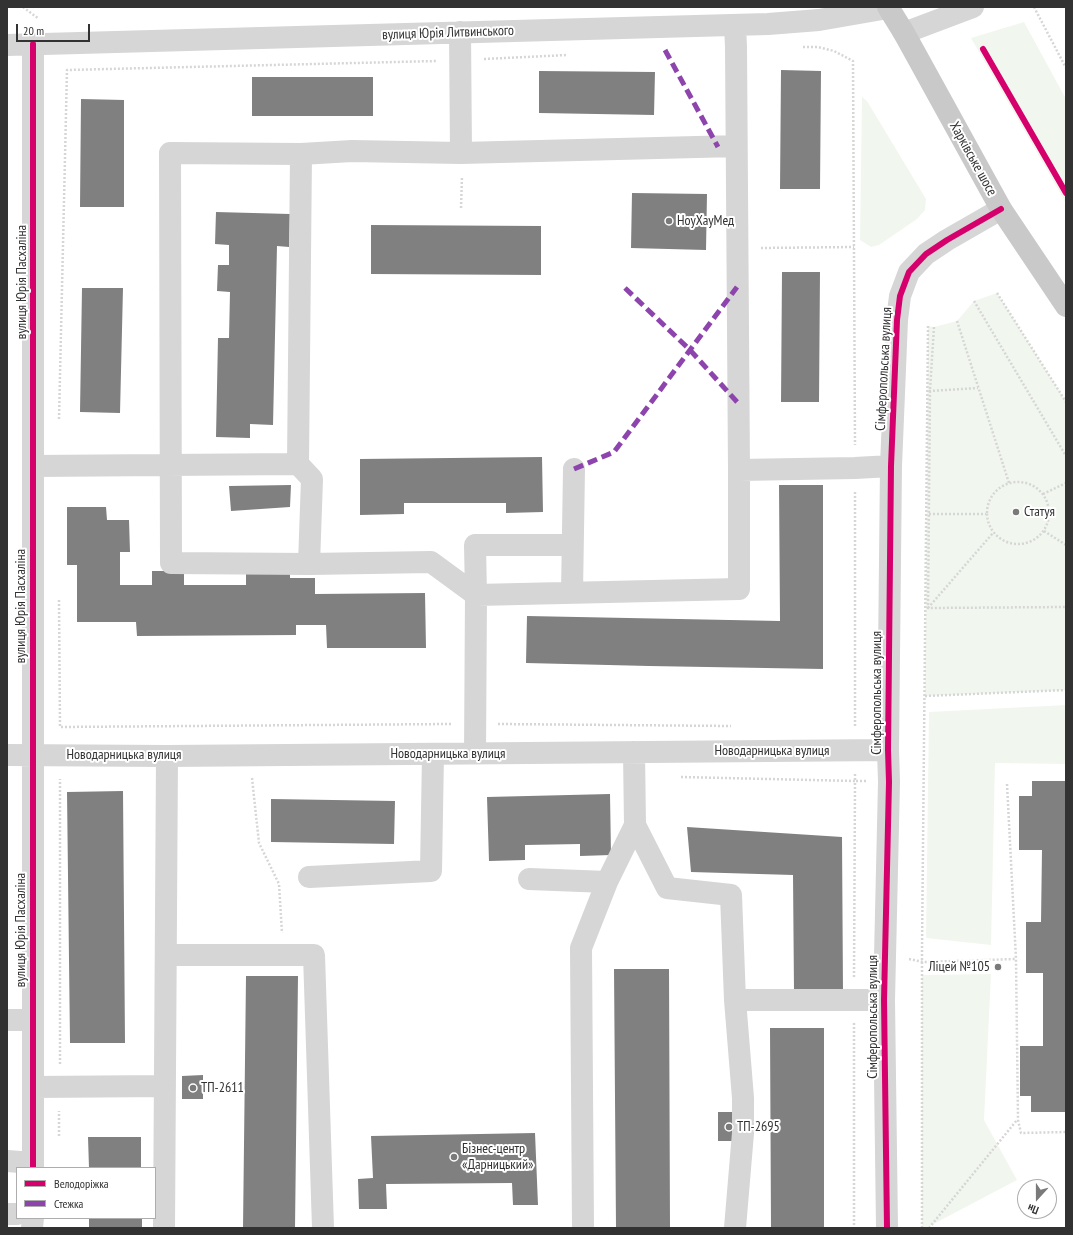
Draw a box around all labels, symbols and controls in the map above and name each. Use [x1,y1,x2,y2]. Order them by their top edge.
scale bar [18,16,92,42]
street label: вулиця Юрія Литвинського [382,22,514,44]
text: 20 m [23,23,44,38]
street label: Харківське шосе [946,119,1000,199]
place label: НоуХауМед [677,213,734,229]
marker: НоуХауМед [664,216,674,226]
street label: вулиця Юрія Пасхаліна [14,225,30,339]
street label: Сімферопольська вулиця [872,307,896,431]
place label: Статуя [1024,504,1055,520]
marker: Статуя [1011,507,1021,517]
street label: вулиця Юрія Пасхаліна [13,549,29,663]
street label: Сімферопольська вулиця [869,631,885,755]
street label: Новодарницька вулиця [715,743,829,759]
street label: Новодарницька вулиця [391,746,505,762]
street label: Новодарницька вулиця [67,747,181,763]
street label: вулиця Юрія Пасхаліна [13,873,29,987]
street label: Сімферопольська вулиця [865,955,881,1079]
place label: Ліцей №105 [928,959,990,975]
marker: Ліцей №105 [993,962,1003,972]
place label: ТП-2611 [201,1080,244,1096]
marker: ТП-2611 [188,1083,198,1093]
place label: ТП-2695 [737,1119,780,1135]
marker: ТП-2695 [724,1122,734,1132]
place label: Бізнес-центр «Дарницький» [462,1141,533,1174]
marker: Бізнес-центр «Дарницький» [449,1152,459,1162]
legend [16,1167,156,1219]
text: Велодоріжка [54,1176,109,1191]
north arrow [1017,1179,1057,1219]
text: Стежка [54,1196,83,1211]
text: Пн [1026,1201,1041,1218]

